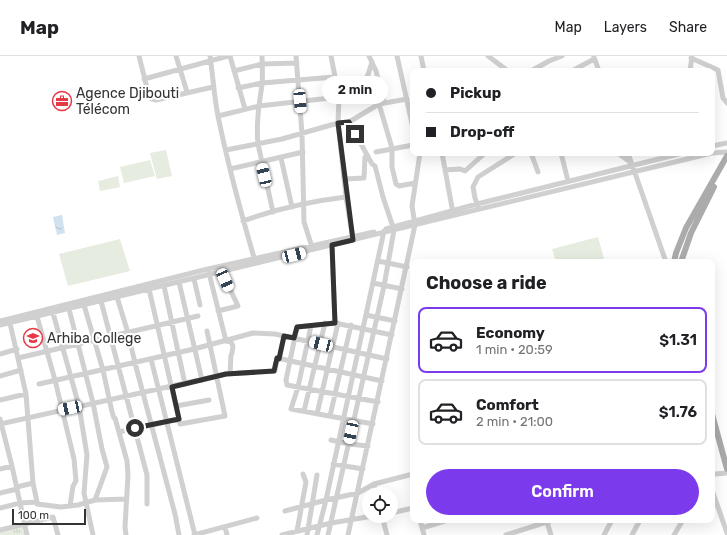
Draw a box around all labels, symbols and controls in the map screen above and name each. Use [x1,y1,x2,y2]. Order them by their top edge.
text: Map [20,16,59,39]
text: Map [555,19,582,36]
text: Layers [604,19,647,36]
text: Share [669,19,707,36]
callout: 2 min [322,76,388,104]
text: 2 min [338,82,372,97]
text: Pickup [450,84,501,102]
place label: Agence Djibouti Télécom [76,85,179,118]
car [293,89,307,113]
office icon: Agence Djibouti Télécom [51,90,73,112]
text: Drop-off [450,123,514,141]
route end [346,125,364,143]
car [255,162,273,188]
car [281,246,307,264]
car [215,267,235,293]
text: Choose a ride [426,272,547,294]
icon: car [428,322,464,358]
text: Economy [476,324,545,342]
school or university icon: Arhiba College [22,327,44,349]
place label: Arhiba College [47,330,141,347]
text: $1.31 [659,331,697,349]
car [308,335,334,353]
text: 1 min · 20:59 [476,342,553,357]
icon: car [428,394,464,430]
text: Comfort [476,396,539,414]
car [57,400,83,416]
text: $1.76 [659,403,697,421]
text: 2 min · 21:00 [476,414,553,429]
route start [126,419,144,437]
car [343,419,359,445]
button: Confirm [426,469,699,515]
map controls [362,487,398,523]
button: locate [362,487,398,523]
scale bar [12,507,86,526]
text: 100 m [18,509,49,522]

